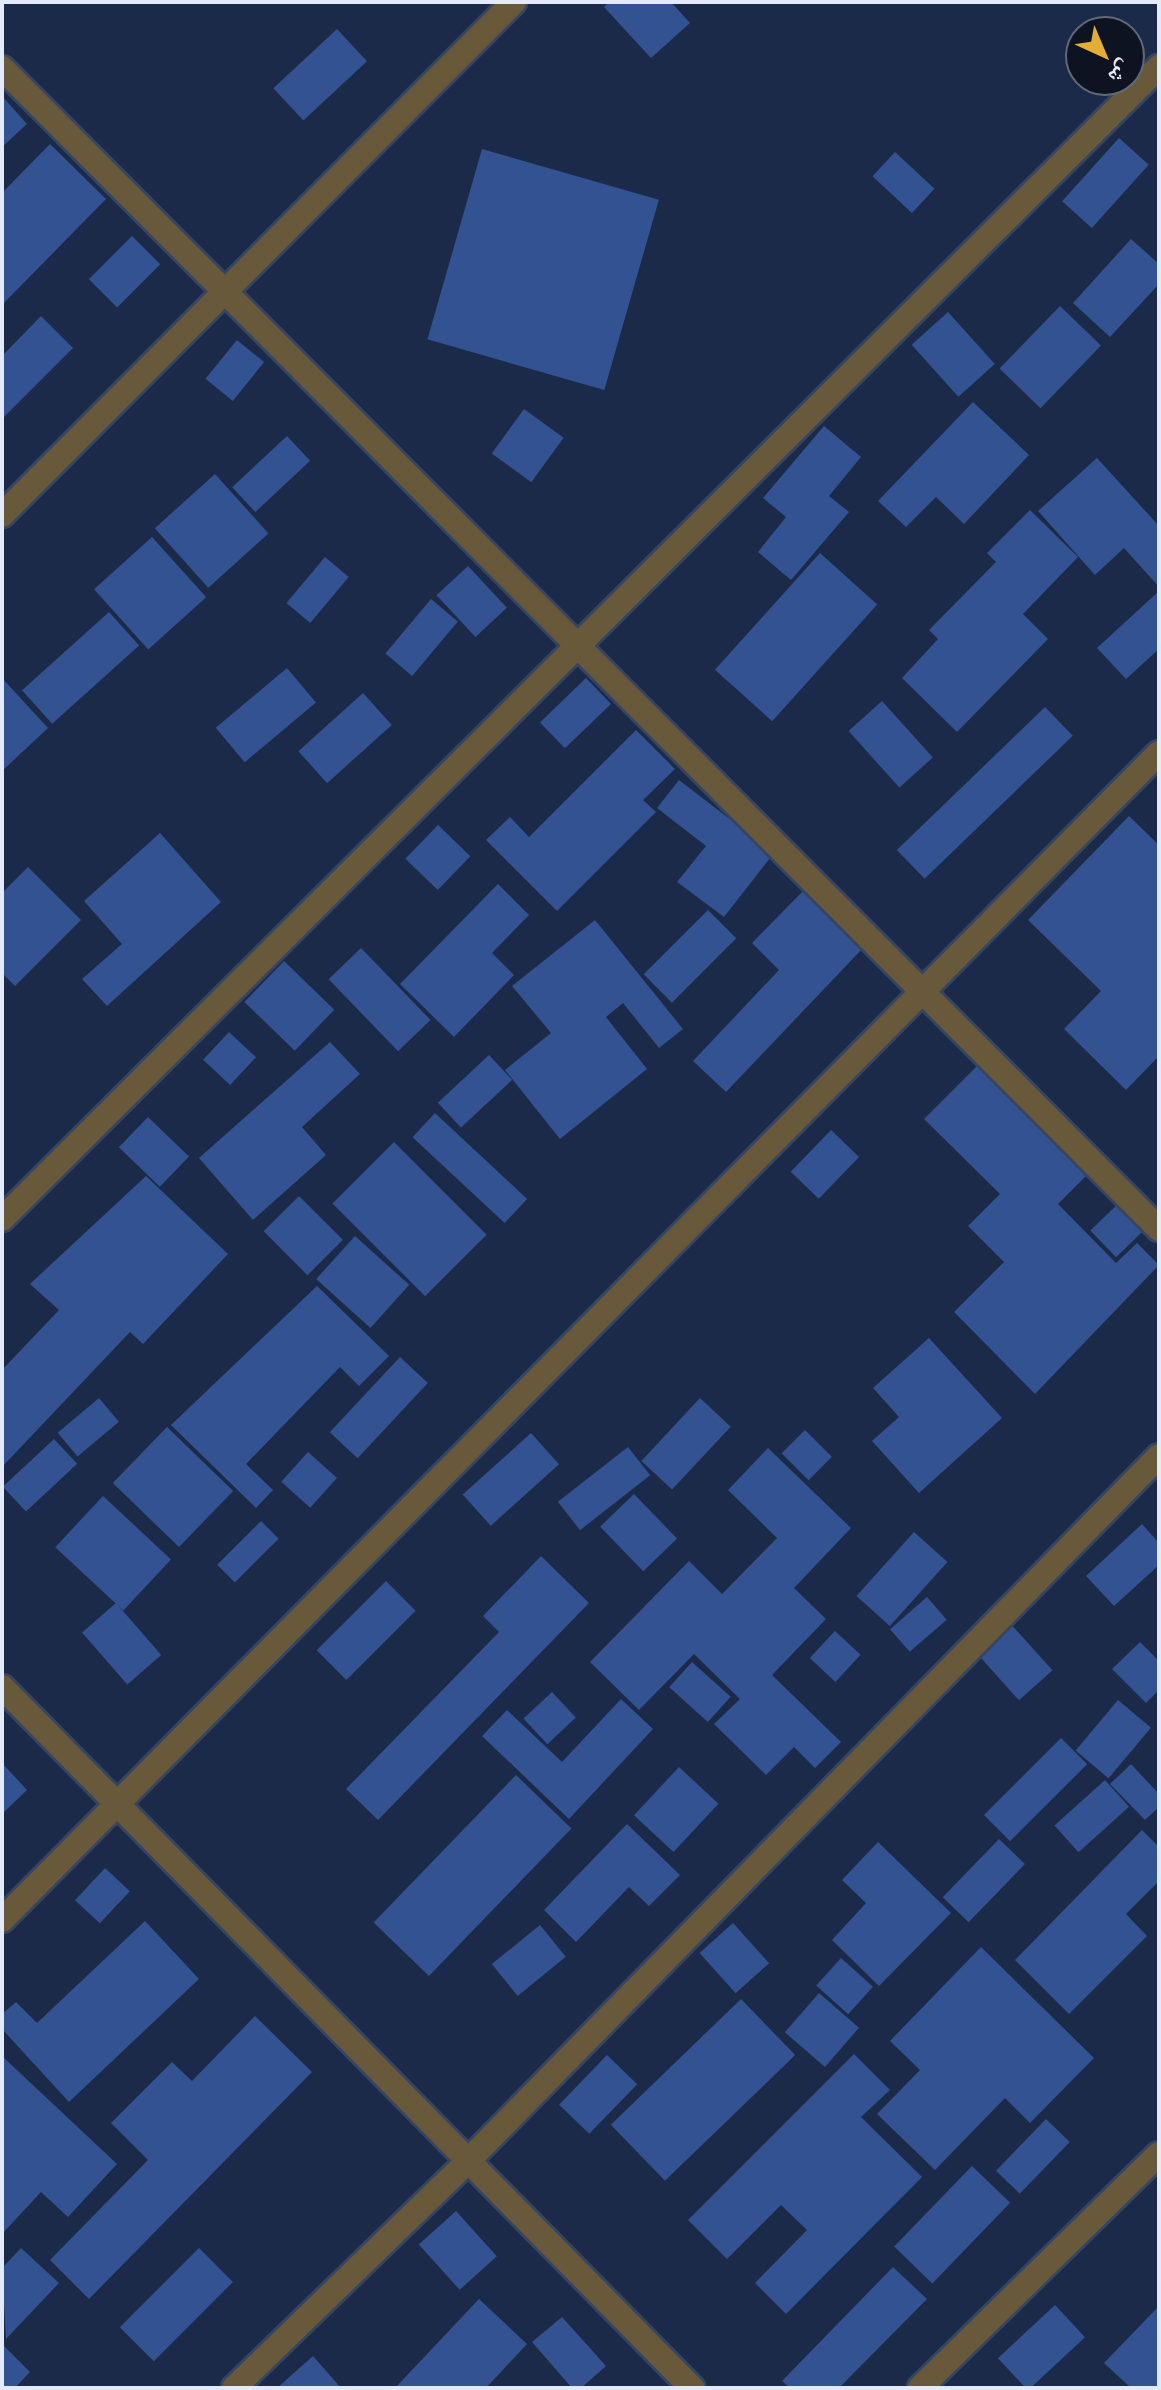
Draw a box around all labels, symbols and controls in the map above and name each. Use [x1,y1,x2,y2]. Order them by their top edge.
north arrow [1065,16,1145,96]
text: ش [1103,54,1138,89]

